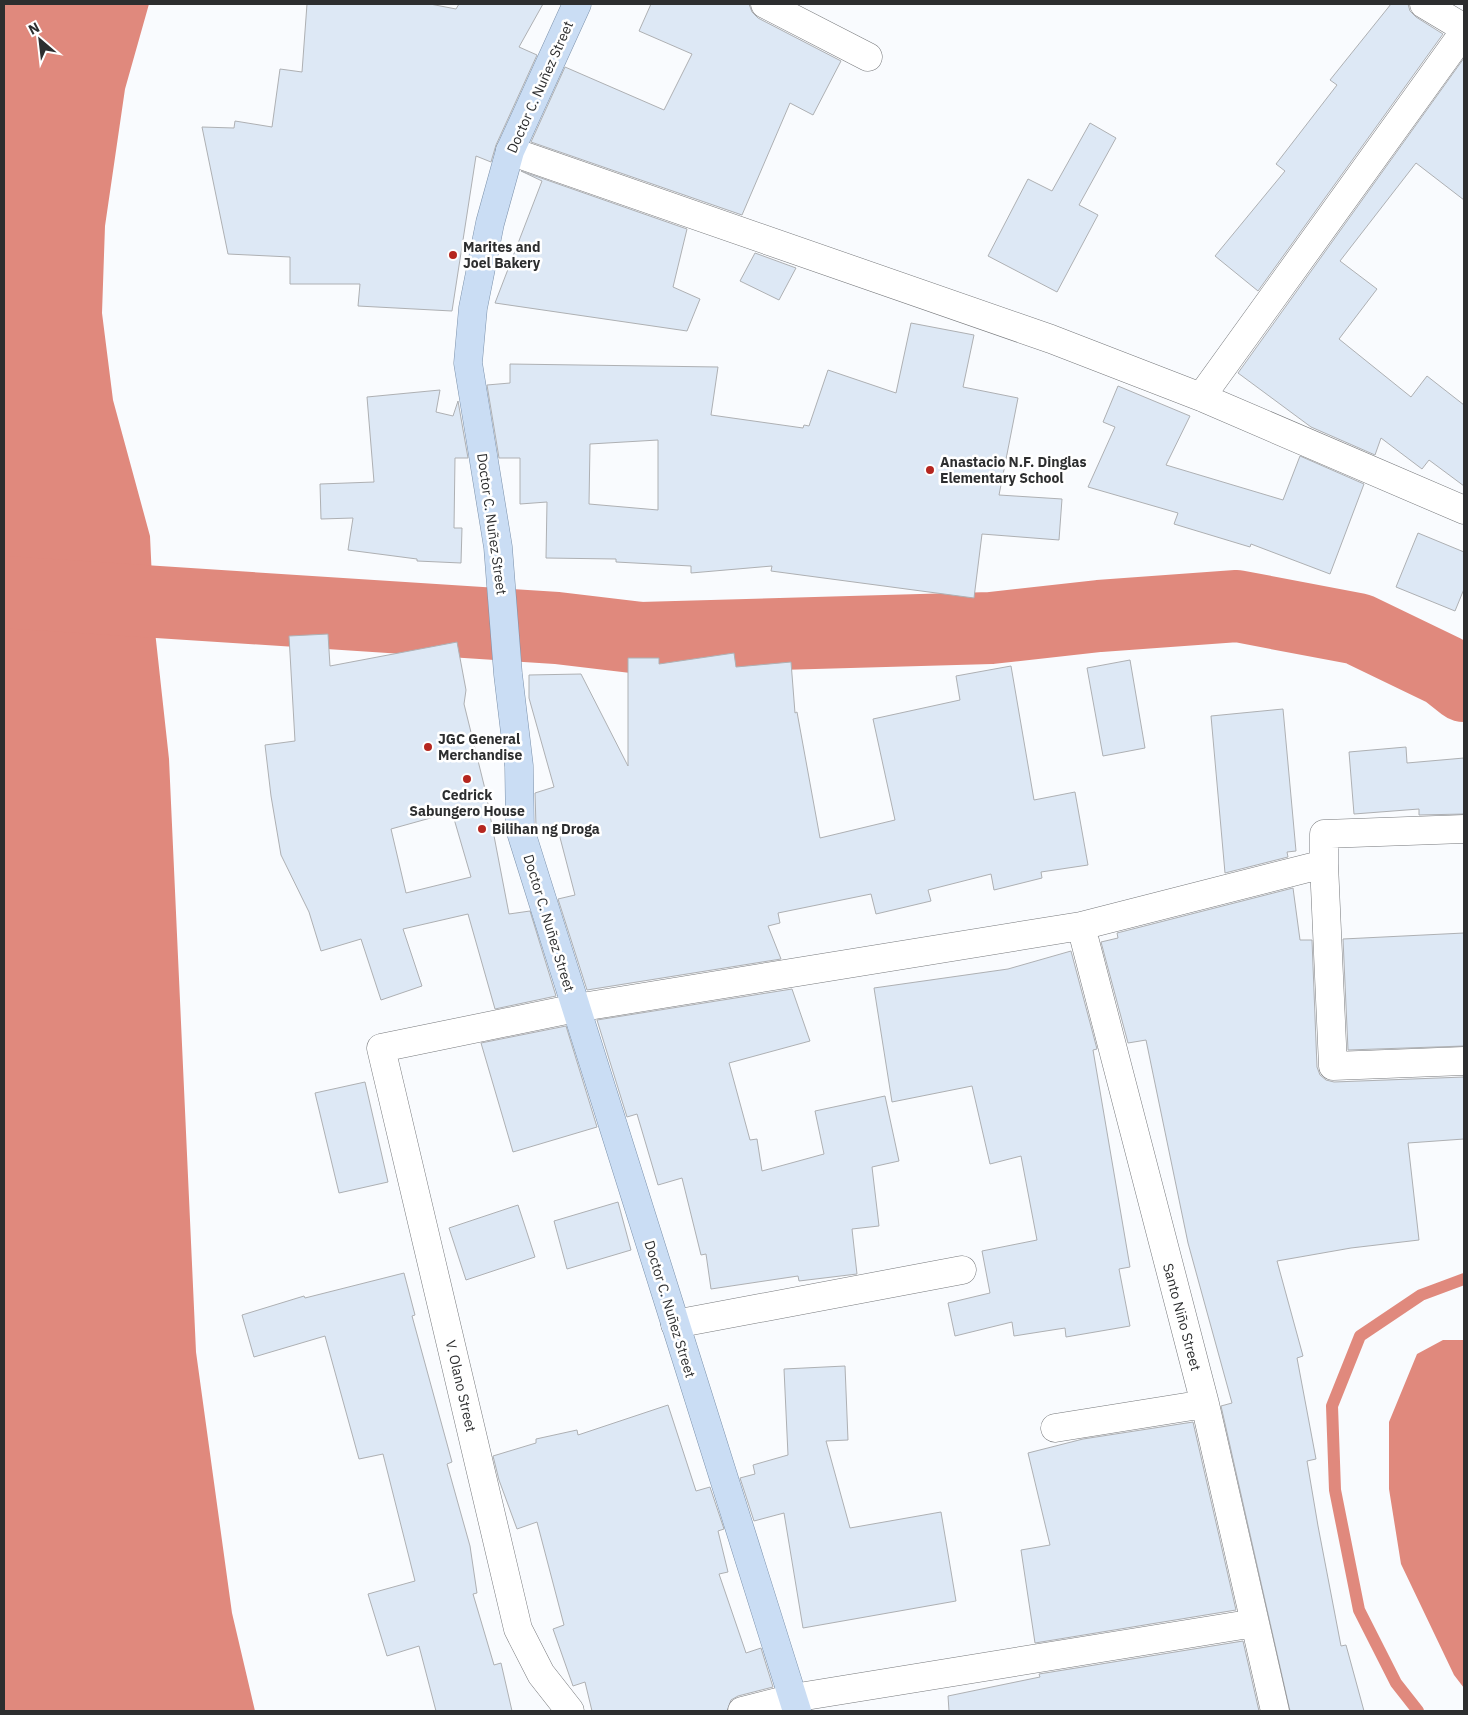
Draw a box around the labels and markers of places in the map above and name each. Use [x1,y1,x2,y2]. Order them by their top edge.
place label: Marites and Joel Bakery [463,238,541,272]
marker: Marites and Joel Bakery [447,249,459,261]
place label: Anastacio N.F. Dinglas Elementary School [940,453,1087,487]
marker: Anastacio N.F. Dinglas Elementary School [924,464,936,476]
place label: JGC General Merchandise [438,730,522,764]
marker: JGC General Merchandise [422,741,434,753]
marker: Cedrick Sabungero House [461,773,473,785]
place label: Cedrick Sabungero House [409,786,525,820]
place label: Bilihan ng Droga [492,820,600,838]
marker: Bilihan ng Droga [476,823,488,835]

